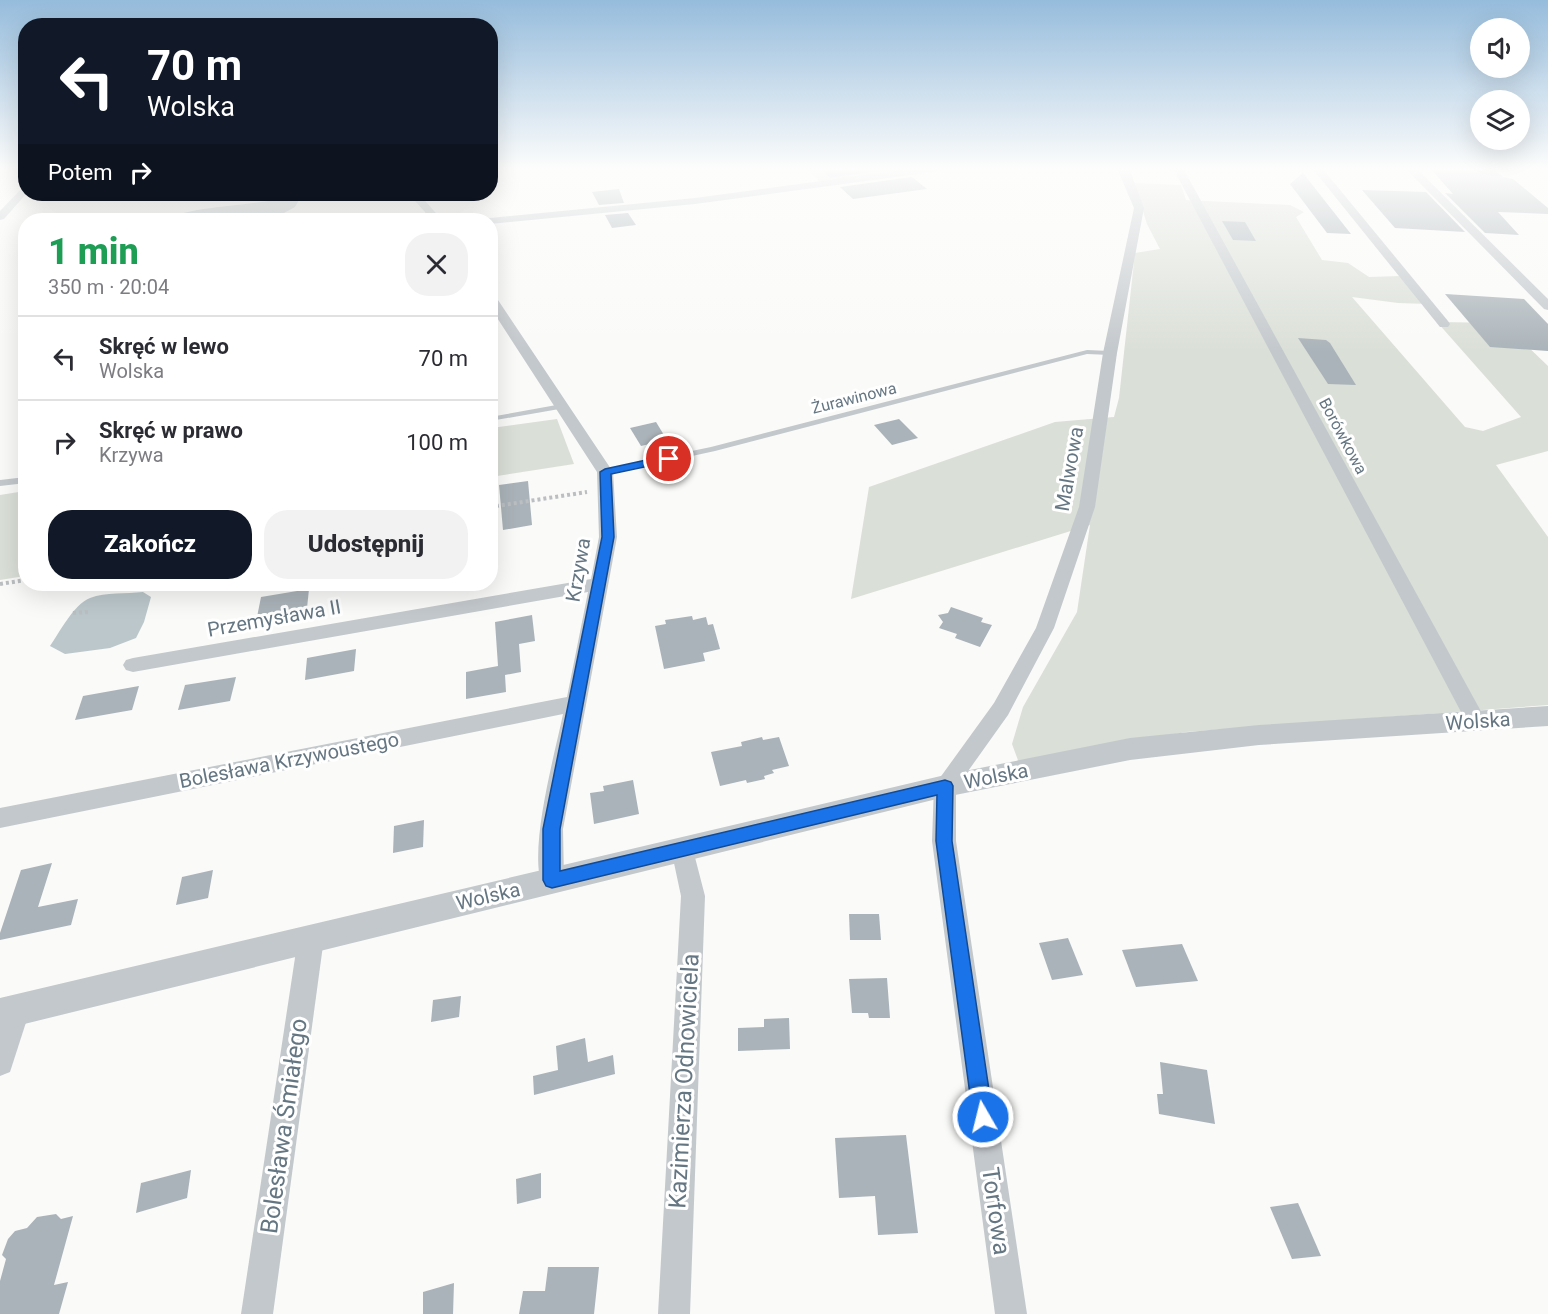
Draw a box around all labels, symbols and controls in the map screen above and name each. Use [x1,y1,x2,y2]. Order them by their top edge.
map controls [1470,18,1530,150]
button: sound [1470,18,1530,78]
text: 70 m [147,41,242,90]
icon: left [48,42,126,120]
button: layers [1470,90,1530,150]
text: Wolska [147,91,235,123]
icon: right [124,156,157,189]
text: Potem [48,160,112,185]
text: 1 min [48,231,139,273]
button: close [405,233,468,296]
text: 350 m · 20:04 [48,275,169,299]
text: Skręć w lewo [99,334,229,359]
icon: left [48,342,81,375]
text: 70 m [419,346,468,371]
text: Wolska [99,359,164,383]
street label: Żurawinowa [810,378,898,418]
street label: Borówkowa [1315,395,1371,477]
text: Skręć w prawo [99,418,243,443]
street label: Malwowa [1050,425,1088,513]
icon: right [48,426,81,459]
text: 100 m [406,430,468,455]
pin [643,433,694,484]
icon: arrive [652,442,685,475]
text: Krzywa [99,443,164,467]
button: Zakończ [48,510,252,579]
button: Udostępnij [264,510,468,579]
street label: Krzywa [561,536,595,604]
street label: Przemysława II [205,594,343,642]
street label: Wolska [1445,707,1511,735]
street label: Bolesława Krzywoustego [177,727,401,793]
street label: Wolska [962,758,1030,794]
street label: Wolska [454,877,522,915]
street label: Kazimierza Odnowiciela [663,953,705,1209]
street label: Bolesława Śmiałego [255,1017,313,1235]
position arrow [951,1085,1015,1149]
street label: Torfowa [976,1165,1016,1257]

